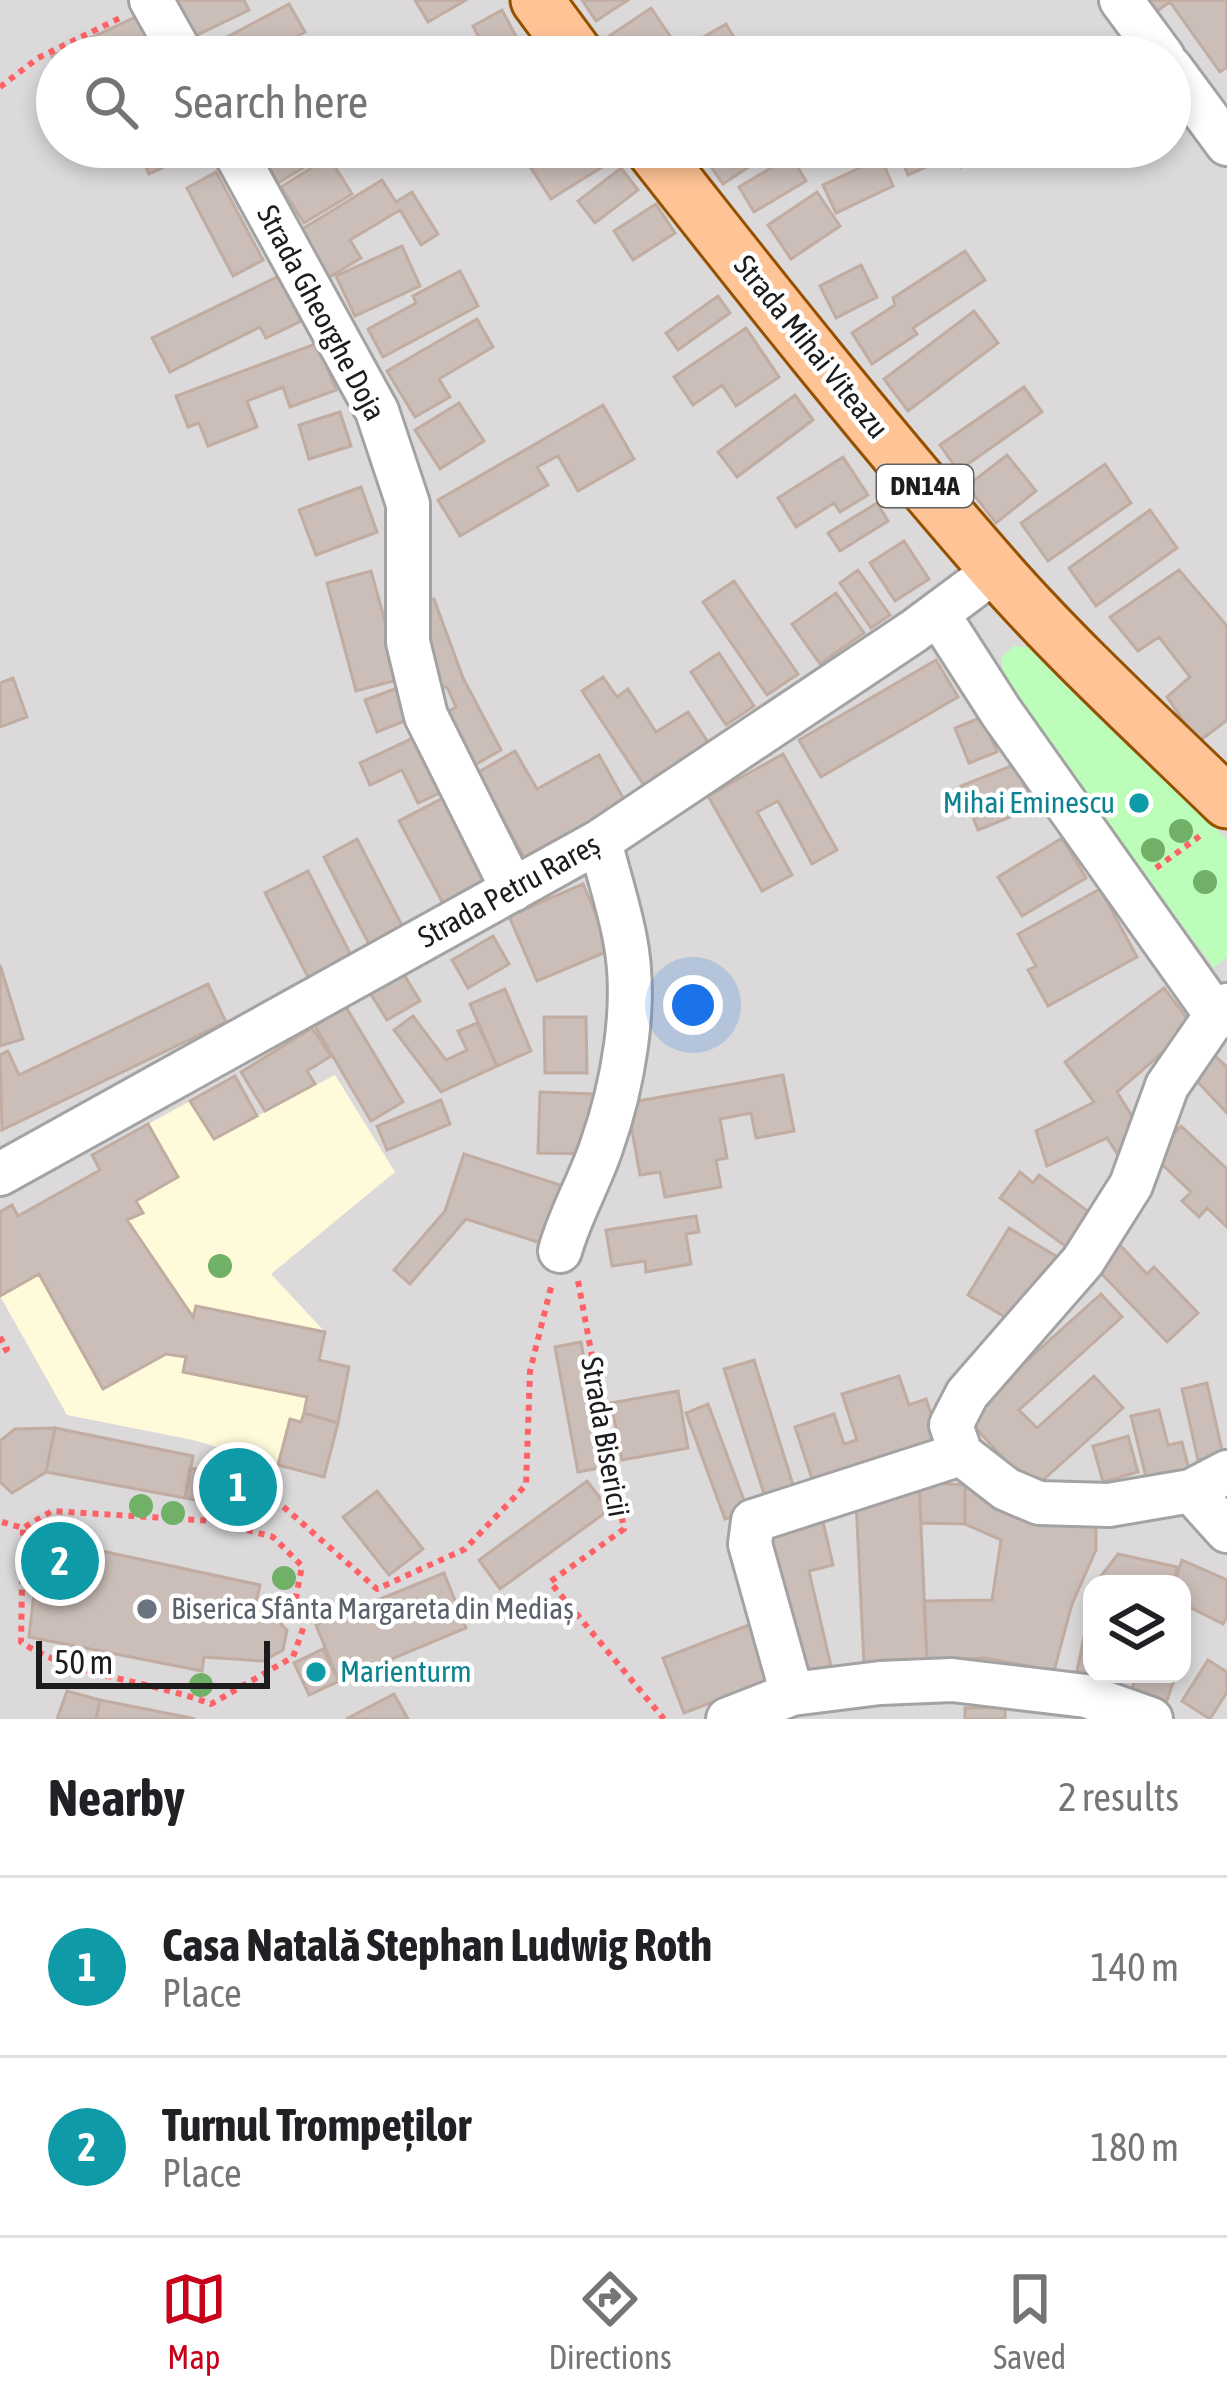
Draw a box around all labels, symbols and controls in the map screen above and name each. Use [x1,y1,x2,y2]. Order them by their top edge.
search box [36,36,1191,168]
icon: search [78,69,144,135]
text: Search here [174,76,368,128]
street label: Strada Gheorghe Doja [251,199,393,426]
street label: Strada Mihai Viteazu [728,248,896,445]
road number: DN14A [877,465,973,507]
place label: Mihai Eminescu [943,785,1115,819]
marker: Mihai Eminescu [1126,790,1152,816]
street label: Strada Petru Rareș [412,826,606,955]
your location [663,975,723,1035]
street label: Strada Bisericii [575,1354,637,1519]
pin: 1 [199,1442,277,1532]
pin: 2 [21,1516,99,1606]
map controls [1083,1575,1191,1683]
button: layers [1083,1575,1191,1683]
place label: Biserica Sfânta Margareta din Mediaș [171,1591,574,1626]
marker: Biserica Sfânta Margareta din Mediaș [134,1596,160,1622]
scale bar [36,1635,270,1688]
text: 50 m [54,1643,113,1681]
place label: Marienturm [340,1654,472,1688]
marker: Marienturm [303,1659,329,1685]
text: Nearby [48,1768,185,1827]
text: 2 results [1058,1775,1179,1819]
text: Casa Natală Stephan Ludwig Roth [162,1919,712,1971]
text: 1 [78,1945,96,1989]
text: 140 m [1091,1945,1179,1989]
text: Place [162,1971,242,2015]
text: Turnul Trompeților [162,2099,471,2151]
text: 2 [78,2125,96,2169]
text: 180 m [1091,2125,1179,2169]
text: Place [162,2151,242,2195]
tab: Map [161,2266,227,2376]
tab: Directions [548,2266,672,2376]
tab: Saved [993,2266,1066,2376]

